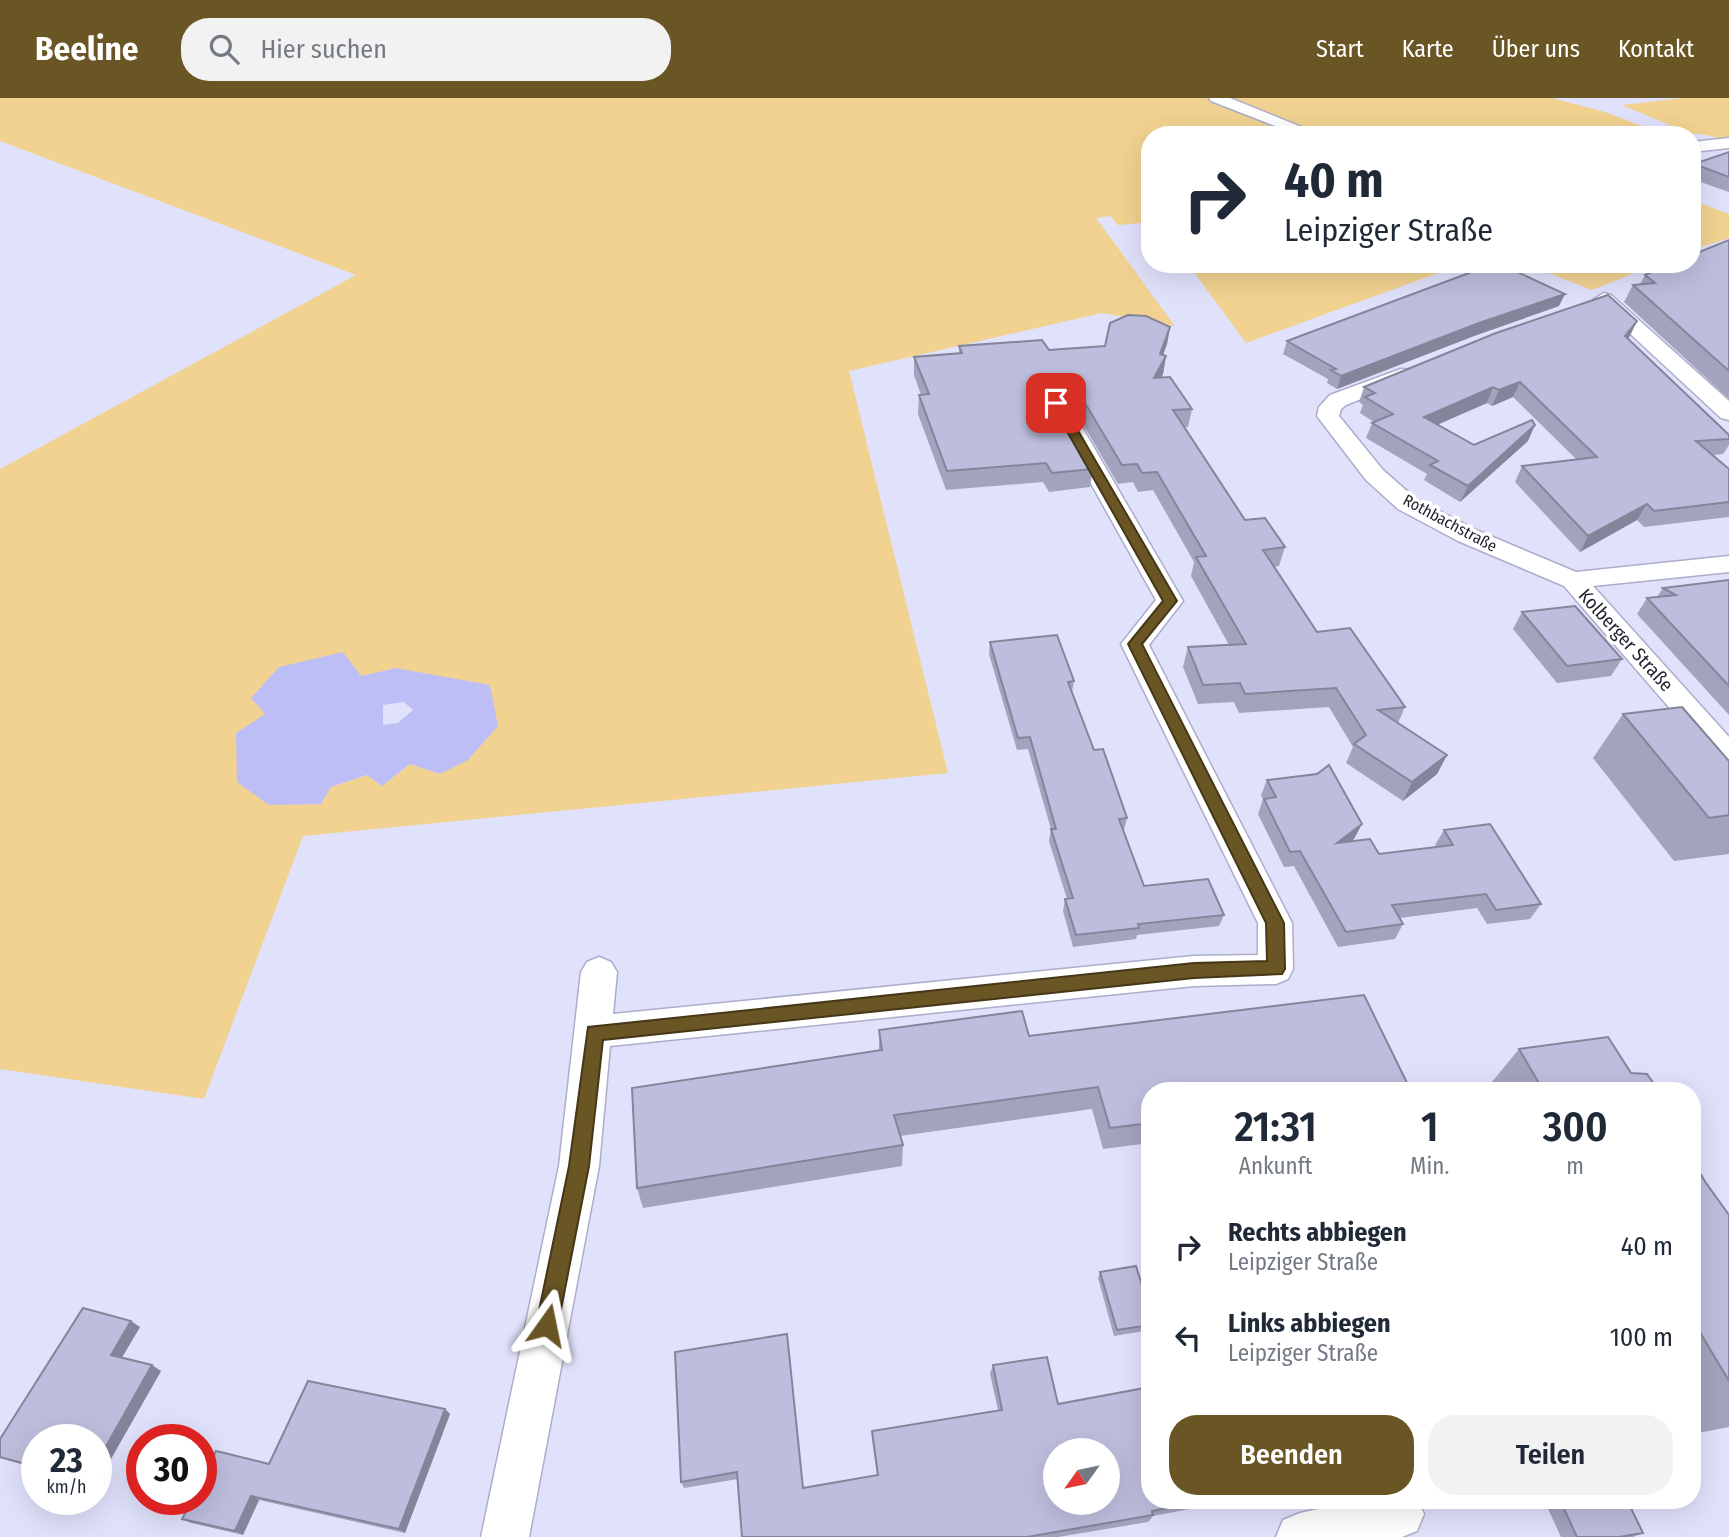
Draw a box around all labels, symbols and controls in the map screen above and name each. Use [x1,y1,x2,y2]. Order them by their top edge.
search box [181,18,671,81]
text: Beeline [35,29,139,69]
icon: search [205,30,243,68]
text: Hier suchen [261,34,387,65]
text: Start [1316,35,1364,63]
text: Karte [1402,35,1454,63]
text: Über uns [1492,35,1580,63]
text: Kontakt [1618,35,1694,63]
text: 40 m [1284,151,1384,210]
icon: right [1169,154,1260,245]
text: Leipziger Straße [1284,211,1493,249]
pin [1026,373,1086,433]
icon: arrive [1037,384,1075,422]
street label: Rothbachstraße [1400,490,1500,556]
street label: Kolberger Straße [1574,584,1678,696]
text: 21:31 [1234,1102,1317,1152]
text: 1 [1421,1102,1438,1152]
text: 300 [1543,1102,1608,1152]
text: Ankunft [1239,1152,1312,1180]
text: Min. [1410,1152,1449,1180]
text: m [1566,1152,1584,1180]
text: Rechts abbiegen [1228,1217,1407,1248]
icon: right [1169,1228,1207,1266]
text: 40 m [1621,1231,1673,1262]
text: Leipziger Straße [1228,1248,1378,1276]
position arrow [510,1288,584,1362]
text: Links abbiegen [1228,1308,1391,1339]
icon: left [1169,1319,1207,1357]
text: 100 m [1610,1322,1673,1353]
text: Leipziger Straße [1228,1339,1378,1367]
button: Beenden [1169,1415,1414,1495]
button: Teilen [1428,1415,1673,1495]
speed limit sign: 30 [126,1424,217,1515]
north arrow [1043,1438,1120,1516]
map controls [1043,1438,1120,1515]
text: 23 [50,1439,83,1481]
text: km/h [46,1476,87,1498]

